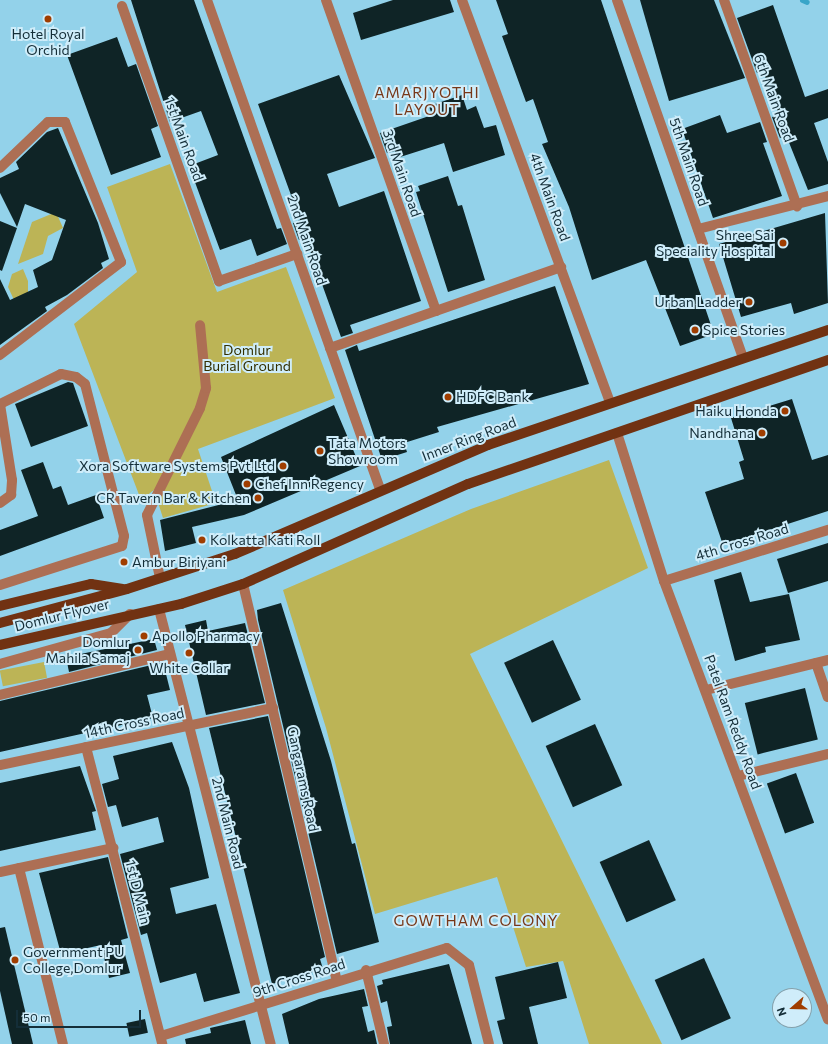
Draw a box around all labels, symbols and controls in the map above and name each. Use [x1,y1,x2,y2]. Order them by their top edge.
marker: Hotel Royal Orchid [43,14,53,24]
place label: Hotel Royal Orchid [11,26,85,58]
street label: 6th Main Road [750,52,798,144]
district label: AMARJYOTHI LAYOUT [374,83,480,118]
street label: 1st Main Road [161,95,207,183]
street label: 5th Main Road [666,116,712,208]
street label: 3rd Main Road [379,127,425,219]
street label: 4th Main Road [526,151,574,243]
street label: 2nd Main Road [284,193,330,287]
place label: Shree Sai Speciality Hospital [656,227,774,260]
marker: Shree Sai Speciality Hospital [777,237,789,249]
place label: Urban Ladder [654,294,741,310]
marker: Urban Ladder [744,297,754,307]
place label: Spice Stories [703,322,785,338]
marker: Spice Stories [690,325,700,335]
park label: Domlur Burial Ground [203,342,291,374]
place label: HDFC Bank [456,389,529,405]
marker: HDFC Bank [443,392,453,402]
place label: Haiku Honda [695,403,777,419]
marker: Haiku Honda [780,406,790,416]
street label: Inner Ring Road [420,413,518,465]
place label: Nandhana [689,425,754,441]
marker: Nandhana [757,428,767,438]
place label: Tata Motors Showroom [328,435,406,468]
marker: Tata Motors Showroom [315,446,325,456]
place label: Xora Software Systems Pvt Ltd [79,458,275,474]
marker: Xora Software Systems Pvt Ltd [278,461,288,471]
place label: Chef Inn Regency [255,476,364,492]
marker: Chef Inn Regency [242,479,252,489]
place label: CR Tavern Bar & Kitchen [96,490,250,506]
marker: CR Tavern Bar & Kitchen [253,493,263,503]
street label: 4th Cross Road [694,520,790,564]
place label: Kolkatta Kati Roll [210,532,320,548]
marker: Kolkatta Kati Roll [197,535,207,545]
place label: Ambur Biriyani [132,554,226,570]
marker: Ambur Biriyani [119,557,129,567]
street label: Domlur Flyover [13,595,111,635]
place label: Apollo Pharmacy [152,628,260,644]
marker: Apollo Pharmacy [139,631,149,641]
place label: Domlur Mahila Samaj [46,634,130,666]
marker: Domlur Mahila Samaj [133,645,143,655]
marker: White Collar [184,648,194,658]
street label: Patel Ram Reddy Road [701,652,765,792]
place label: White Collar [149,660,229,676]
street label: 14th Cross Road [82,704,186,742]
street label: Gangarams Road [284,725,322,833]
street label: 2nd Main Road [208,775,248,871]
street label: 1st D Main [122,858,154,926]
district label: GOWTHAM COLONY [394,912,558,930]
place label: Government PU College,Domlur [23,944,124,976]
marker: Government PU College,Domlur [10,955,20,965]
street label: 9th Cross Road [251,955,347,1001]
north arrow [772,988,812,1028]
scale bar [18,1002,143,1028]
text: N [774,1006,789,1018]
text: 50 m [23,1010,51,1024]

